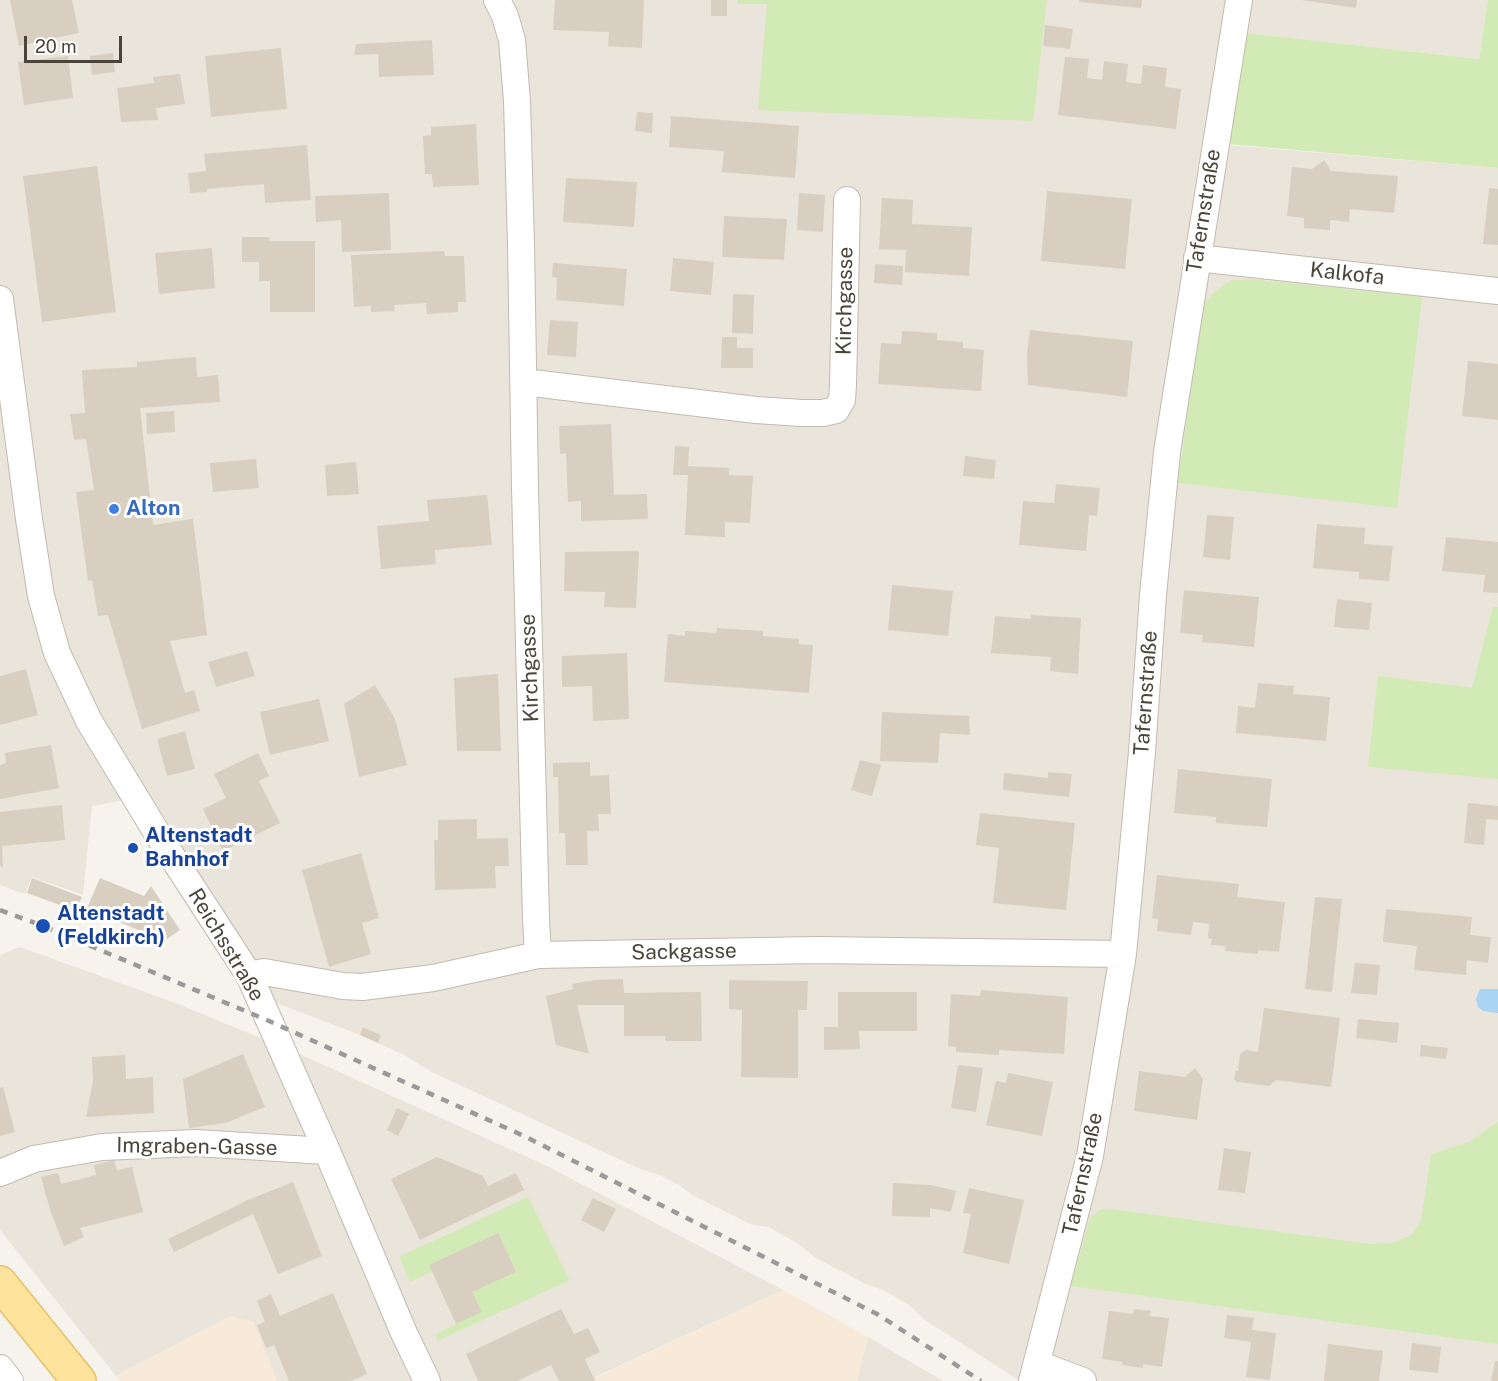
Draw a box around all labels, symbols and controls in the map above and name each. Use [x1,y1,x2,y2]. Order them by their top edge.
scale bar [27,24,124,62]
text: 20 m [35,36,77,57]
street label: Tafernstraße [1182,147,1226,275]
street label: Kirchgasse [831,247,859,355]
street label: Kalkofa [1308,258,1386,290]
place label: Alton [126,496,180,522]
marker: Alton [107,502,121,516]
street label: Kirchgasse [516,613,544,723]
street label: Tafernstraße [1129,630,1163,756]
place label: Altenstadt Bahnhof [145,823,252,873]
marker: Altenstadt Bahnhof [126,841,140,855]
street label: Reichsstraße [182,884,270,1006]
place label: Altenstadt (Feldkirch) [57,901,165,951]
marker: Altenstadt (Feldkirch) [34,917,52,935]
street label: Sackgasse [631,938,737,966]
street label: Tafernstraße [1058,1110,1108,1238]
street label: Imgraben-Gasse [116,1133,278,1161]

